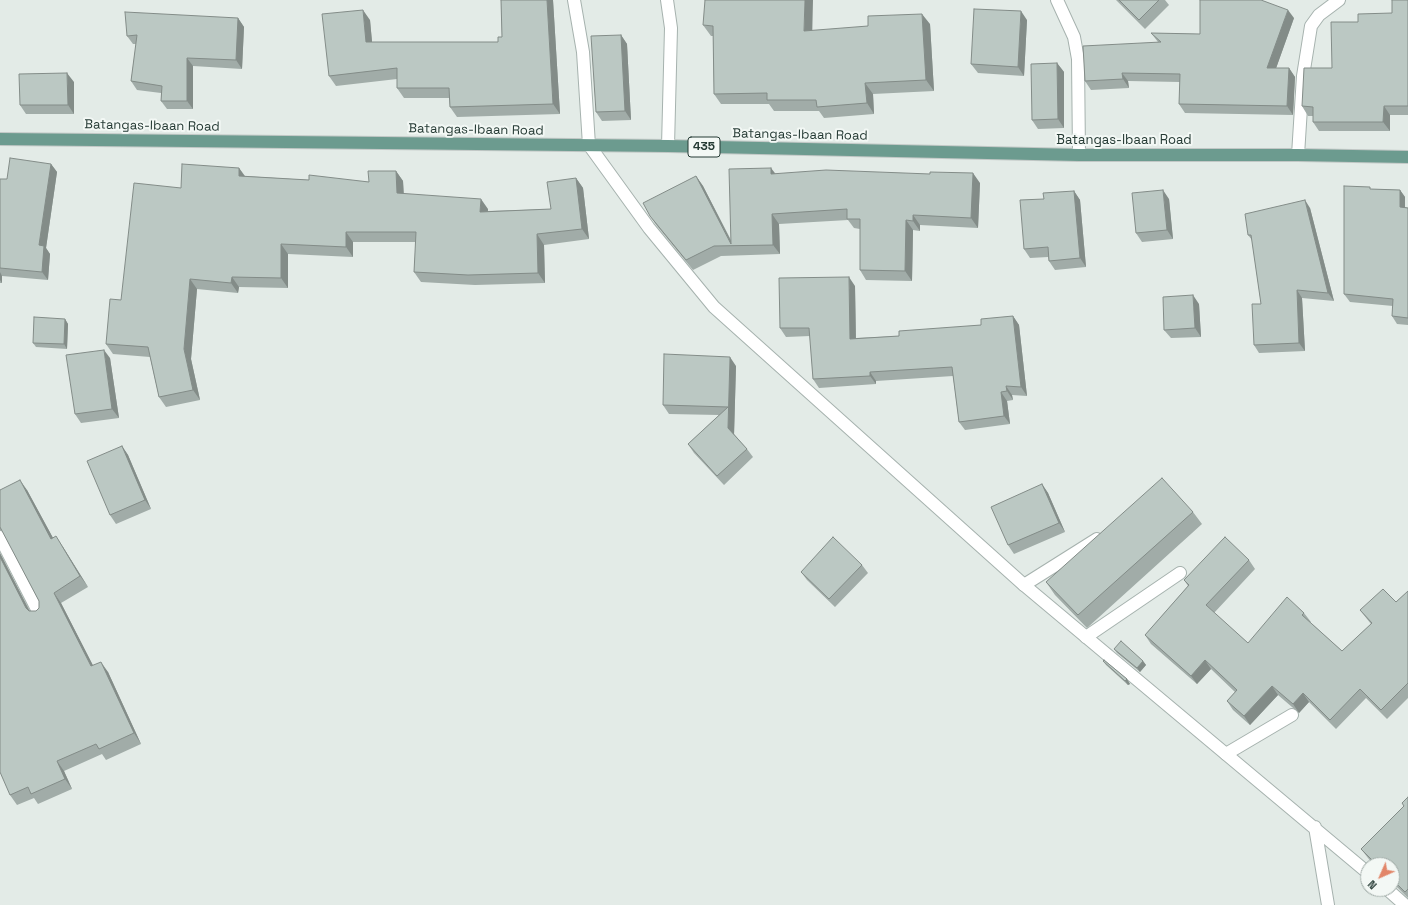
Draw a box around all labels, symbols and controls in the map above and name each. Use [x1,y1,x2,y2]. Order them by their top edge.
street label: Batangas-Ibaan Road [84,117,220,135]
street label: Batangas-Ibaan Road [408,121,544,139]
street label: Batangas-Ibaan Road [732,126,868,144]
street label: Batangas-Ibaan Road [1056,132,1192,148]
road number: 435 [688,137,720,157]
north arrow [1360,857,1400,897]
text: N [1365,877,1380,892]

